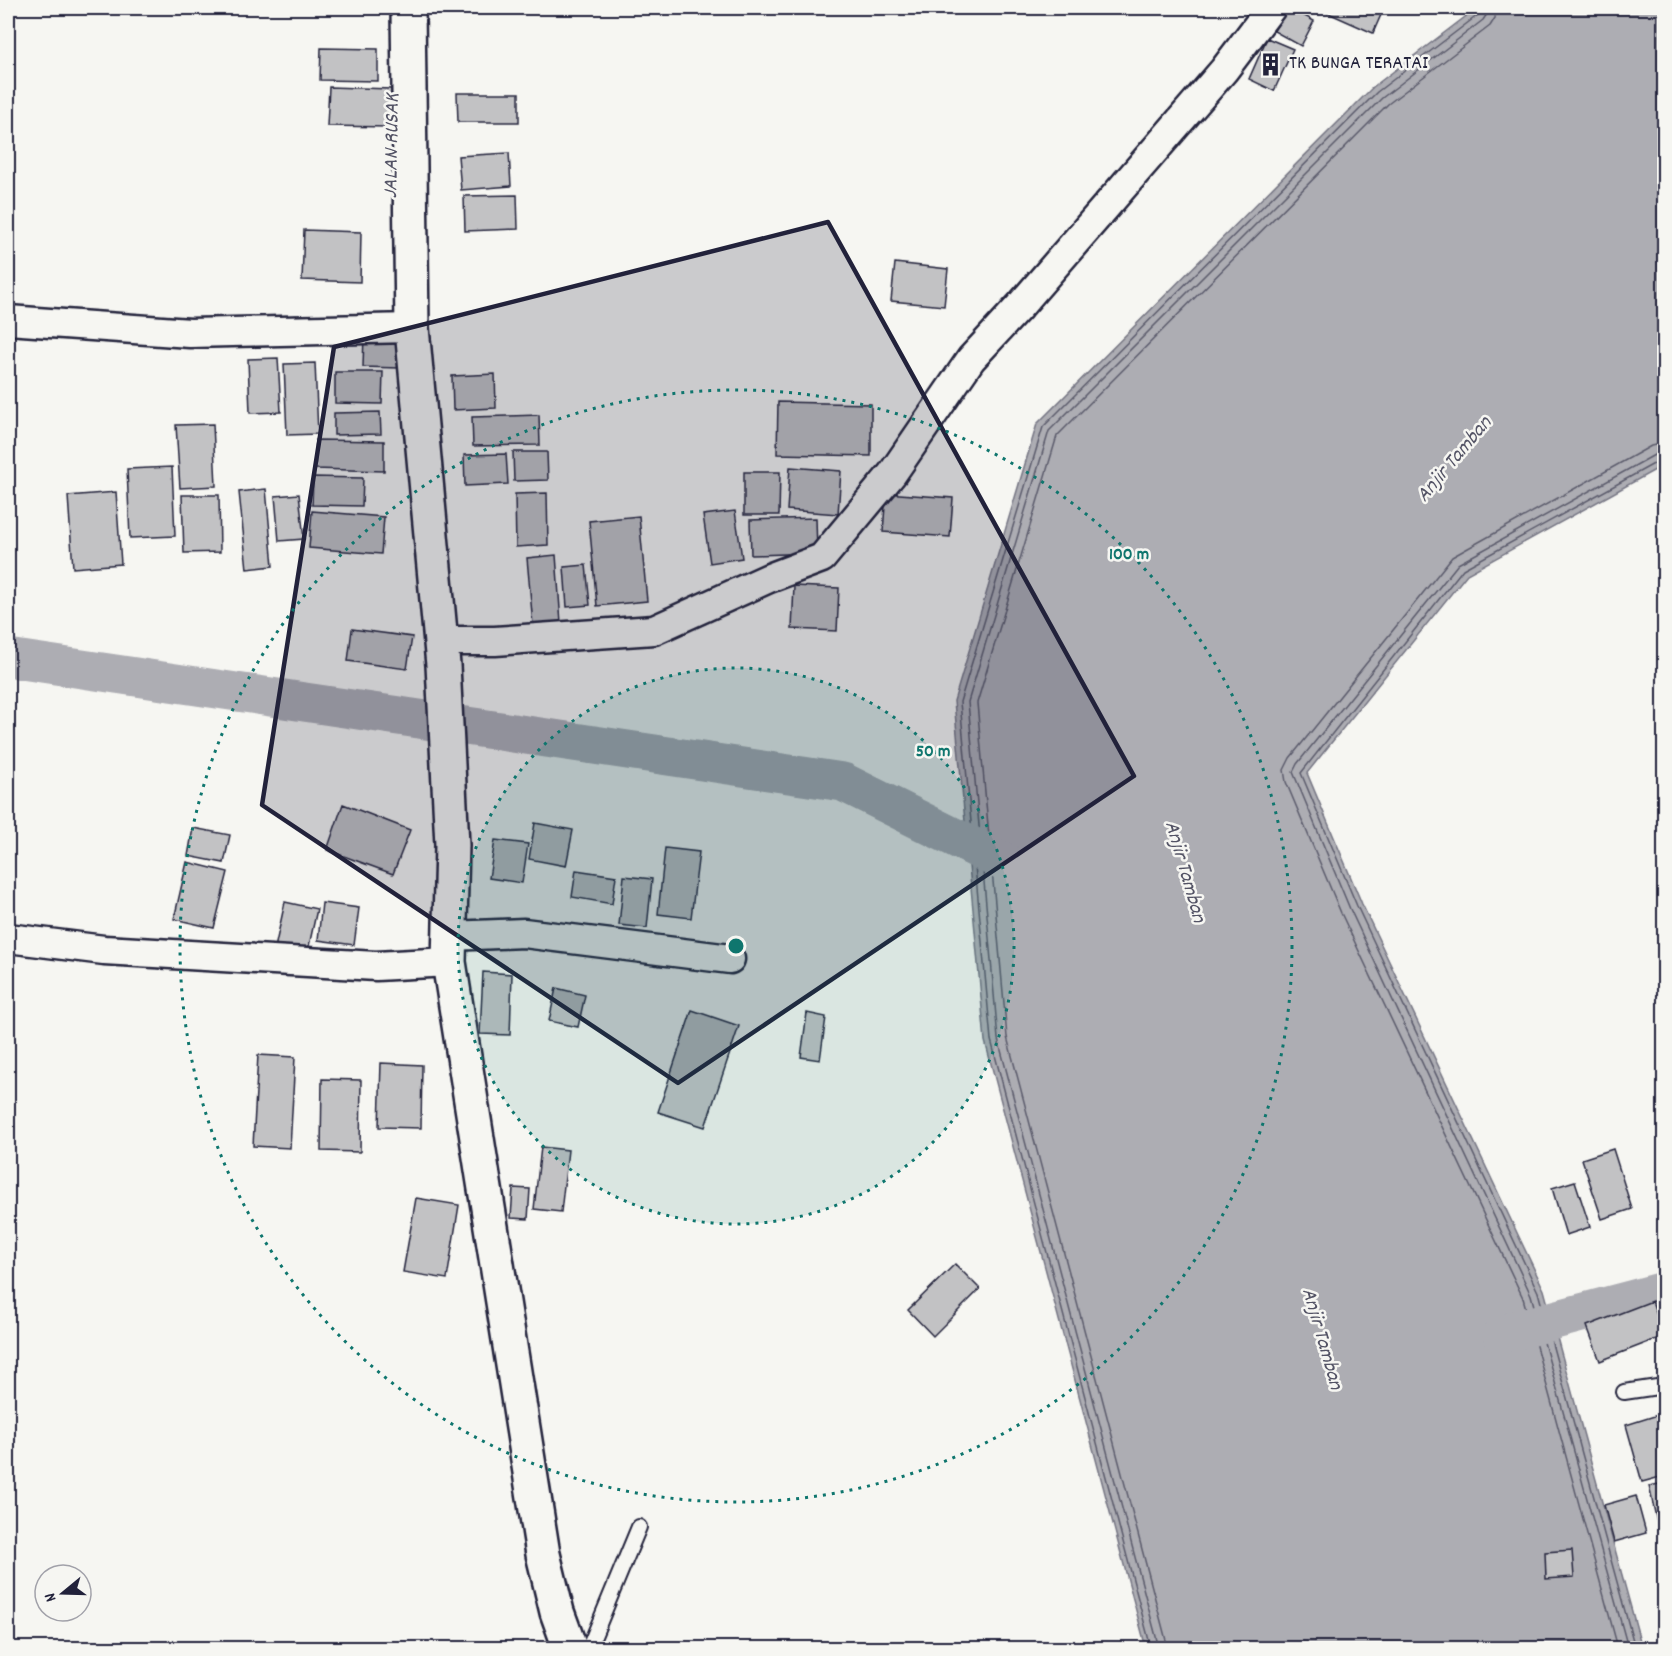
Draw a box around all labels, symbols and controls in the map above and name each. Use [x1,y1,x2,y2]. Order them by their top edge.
place label: TK BUNGA TERATAI [1289,50,1428,78]
building icon: TK BUNGA TERATAI [1258,51,1284,77]
water label: JALAN RUSAK [377,92,409,199]
water label: Anjir Tamban [1410,409,1501,510]
text: 100 m [1109,543,1149,568]
text: 50 m [916,740,950,765]
water label: Anjir Tamban [1155,818,1213,928]
centre of rings [726,936,746,956]
water label: Anjir Tamban [1292,1285,1350,1395]
north arrow [33,1563,93,1623]
text: N [39,1589,63,1605]

